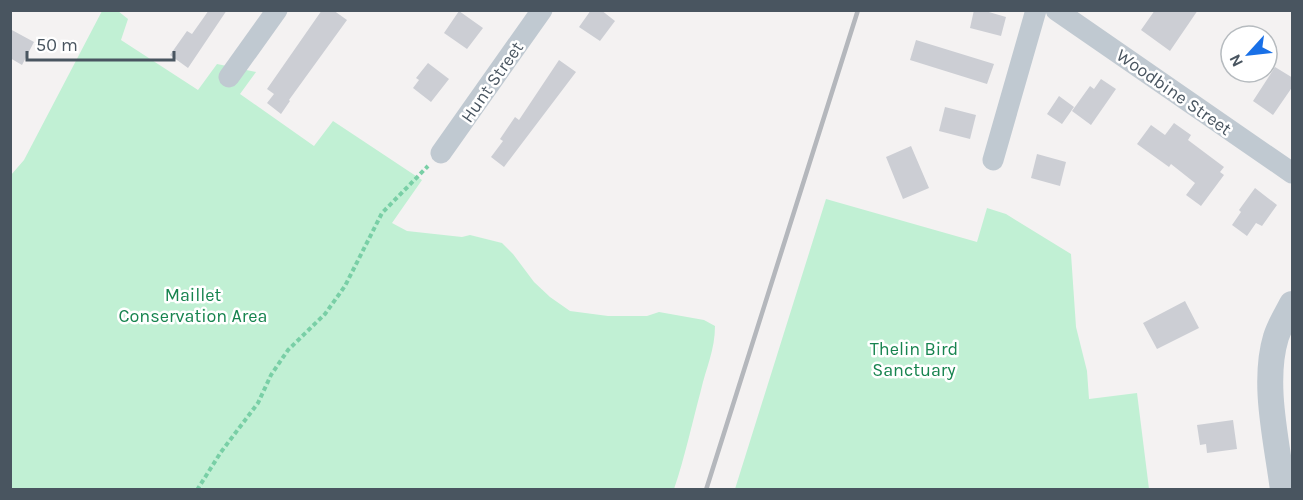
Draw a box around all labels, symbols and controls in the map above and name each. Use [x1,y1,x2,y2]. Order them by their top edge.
scale bar [27,24,174,62]
north arrow [1219,24,1279,84]
text: 50 m [36,34,78,56]
street label: Hunt Street [456,37,528,127]
street label: Woodbine Street [1112,44,1236,140]
text: N [1225,51,1247,70]
park label: Maillet Conservation Area [118,284,268,327]
park label: Thelin Bird Sanctuary [870,338,958,381]

